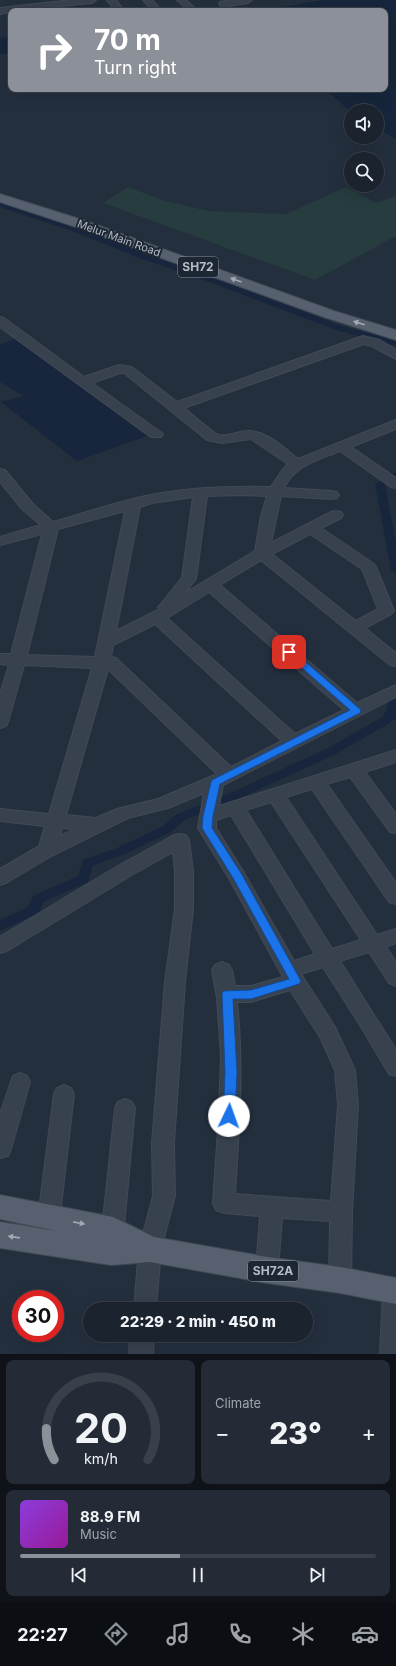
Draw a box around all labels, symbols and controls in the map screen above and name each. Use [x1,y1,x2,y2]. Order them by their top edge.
text: 70 m [94,23,161,57]
icon: right [28,24,80,76]
text: Turn right [94,57,177,78]
map controls [344,104,384,192]
button: sound [344,104,384,144]
button: search [344,152,384,192]
street label: Melur Main Road [75,216,163,260]
road number: SH72 [178,257,218,277]
one-way arrow [230,277,242,283]
one-way arrow [352,320,364,326]
pin [272,635,306,669]
icon: arrive [278,641,300,663]
position arrow [208,1095,250,1137]
one-way arrow [73,1220,86,1226]
one-way arrow [8,1234,21,1240]
road number: SH72A [248,1261,298,1281]
speed limit sign: 30 [12,1290,64,1342]
text: 22:29 · 2 min · 450 m [120,1312,276,1331]
text: Climate [215,1395,261,1411]
text: 20 [73,1403,128,1453]
text: 23° [269,1415,322,1451]
text: − [215,1420,230,1446]
text: + [361,1420,376,1446]
text: km/h [84,1450,117,1467]
text: 88.9 FM [80,1507,140,1526]
text: Music [80,1526,117,1542]
icon: previous [68,1564,90,1586]
icon: pause [187,1564,209,1586]
icon: next [306,1564,328,1586]
icon: directions [102,1620,130,1648]
icon: music [164,1620,192,1648]
icon: phone [226,1620,254,1648]
icon: climate [289,1620,317,1648]
icon: car [351,1620,379,1648]
text: 22:27 [17,1624,68,1645]

